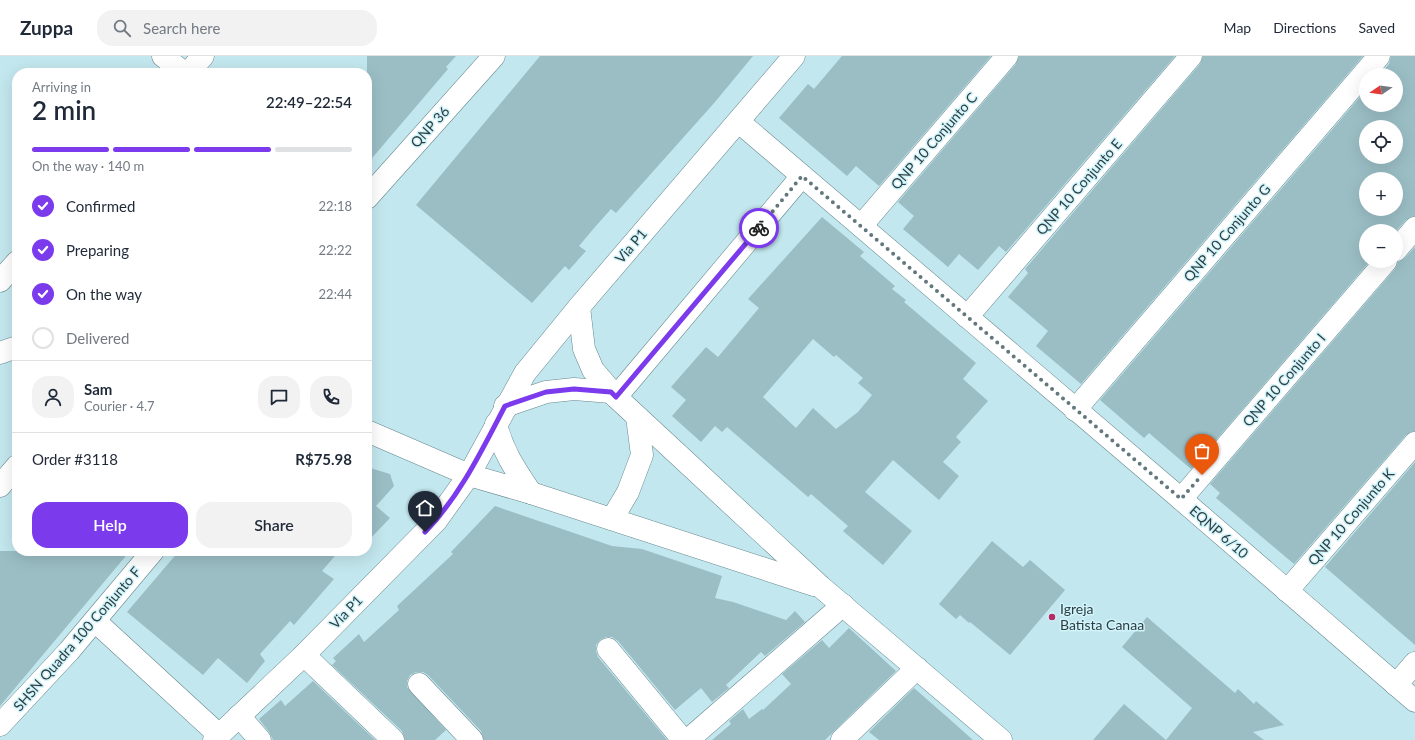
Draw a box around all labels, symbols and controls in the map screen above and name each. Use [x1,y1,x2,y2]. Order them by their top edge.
search box [97,10,377,46]
text: Zuppa [20,16,73,39]
icon: search [111,17,133,39]
text: Search here [143,19,220,37]
text: Map [1224,19,1251,36]
text: Directions [1273,19,1336,36]
text: Saved [1358,19,1395,36]
north arrow [1359,68,1403,112]
map controls [1359,68,1403,268]
text: Arriving in [32,79,91,95]
street label: QNP 10 Conjunto C [887,88,981,193]
text: 22:49–22:54 [266,93,352,111]
text: 2 min [32,94,96,126]
street label: QNP 36 [407,102,453,151]
button: locate [1359,120,1403,164]
street label: QNP 10 Conjunto E [1032,135,1125,238]
text: On the way · 140 m [32,158,144,174]
button: + [1359,172,1403,216]
street label: QNP 10 Conjunto G [1180,180,1274,285]
icon: check [32,195,54,217]
text: Confirmed [66,197,135,215]
text: 22:18 [319,198,352,214]
courier [739,208,779,248]
icon: bike [748,217,770,239]
button: − [1359,224,1403,268]
street label: Via P1 [611,225,650,266]
icon: check [32,239,54,261]
text: Preparing [66,241,129,259]
text: 22:22 [319,242,352,258]
icon: check [32,283,54,305]
text: On the way [66,285,142,303]
text: 22:44 [319,286,352,302]
text: Delivered [66,329,129,347]
street label: QNP 10 Conjunto I [1239,330,1329,430]
button: person [32,376,74,418]
button: chat [258,376,300,418]
button: phone [310,376,352,418]
text: Sam [84,380,112,398]
text: Courier · 4.7 [84,398,155,414]
pin [1185,434,1219,475]
icon: bag [1191,440,1213,462]
text: Order #3118 [32,450,118,468]
text: R$75.98 [295,450,352,468]
street label: QNP 10 Conjunto K [1304,464,1398,569]
pin [408,491,442,532]
icon: home [414,497,436,519]
button: Help [32,502,188,548]
button: Share [196,502,352,548]
street label: EQNP 6/10 [1187,502,1252,562]
street label: SHSN Quadra 100 Conjunto F [9,563,144,714]
street label: Via P1 [326,591,366,632]
place label: Igreja Batista Canaa [1060,600,1144,633]
marker: Igreja Batista Canaa [1047,612,1057,622]

